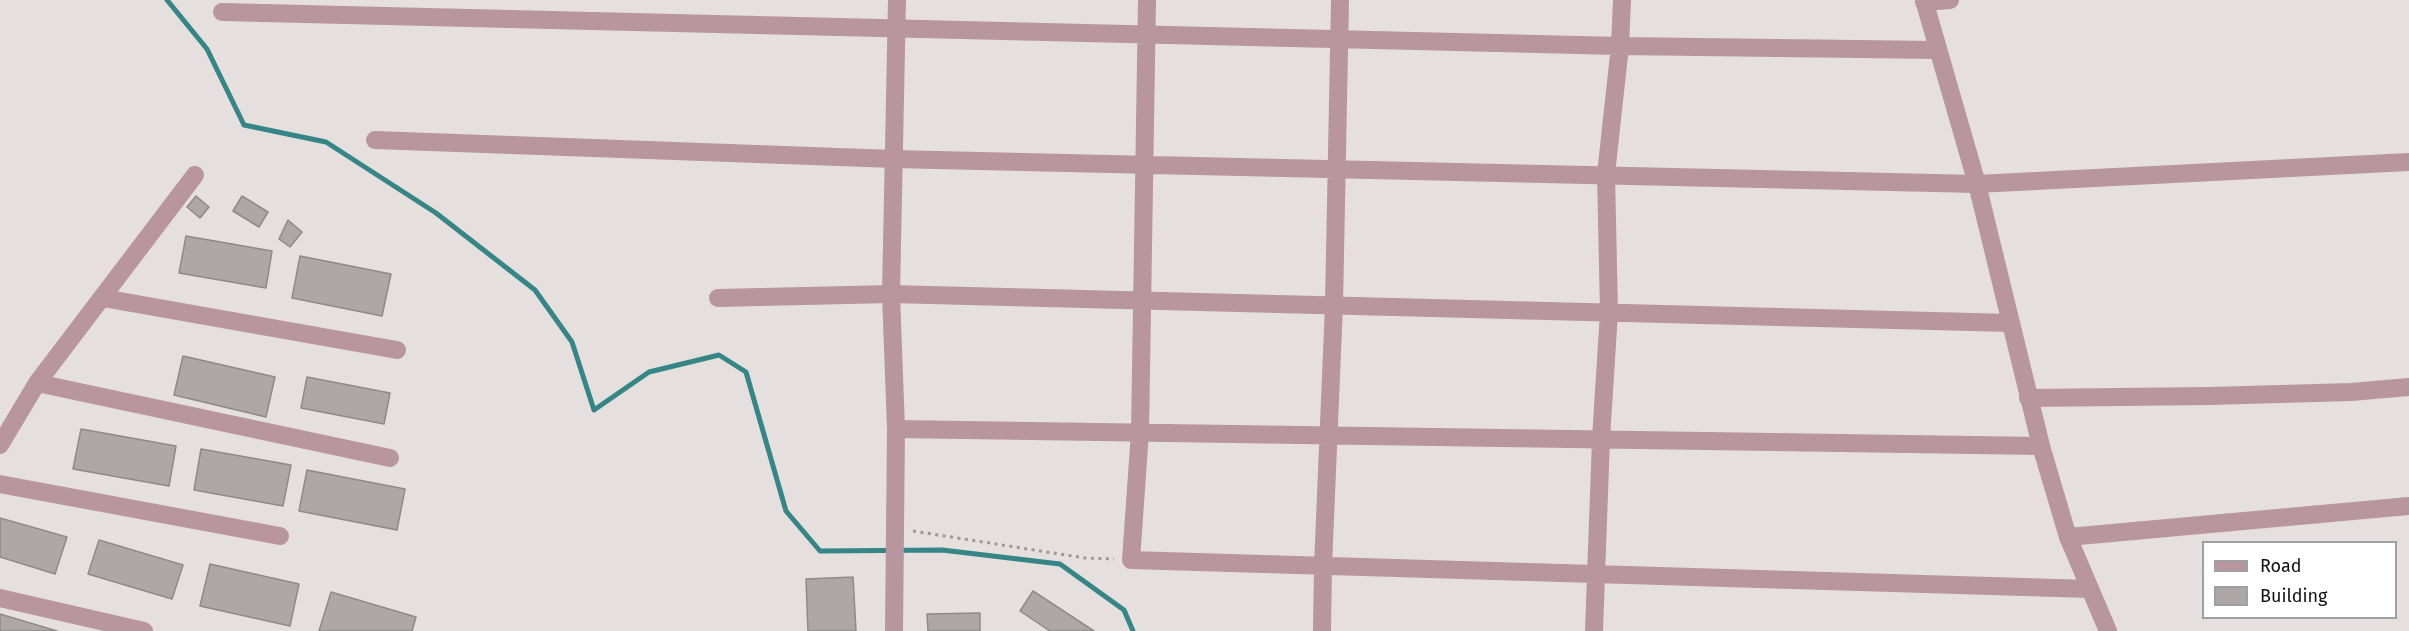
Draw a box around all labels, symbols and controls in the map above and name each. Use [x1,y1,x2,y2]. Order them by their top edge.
legend [2202,541,2397,619]
text: Road [2260,555,2302,577]
text: Building [2260,585,2327,607]

